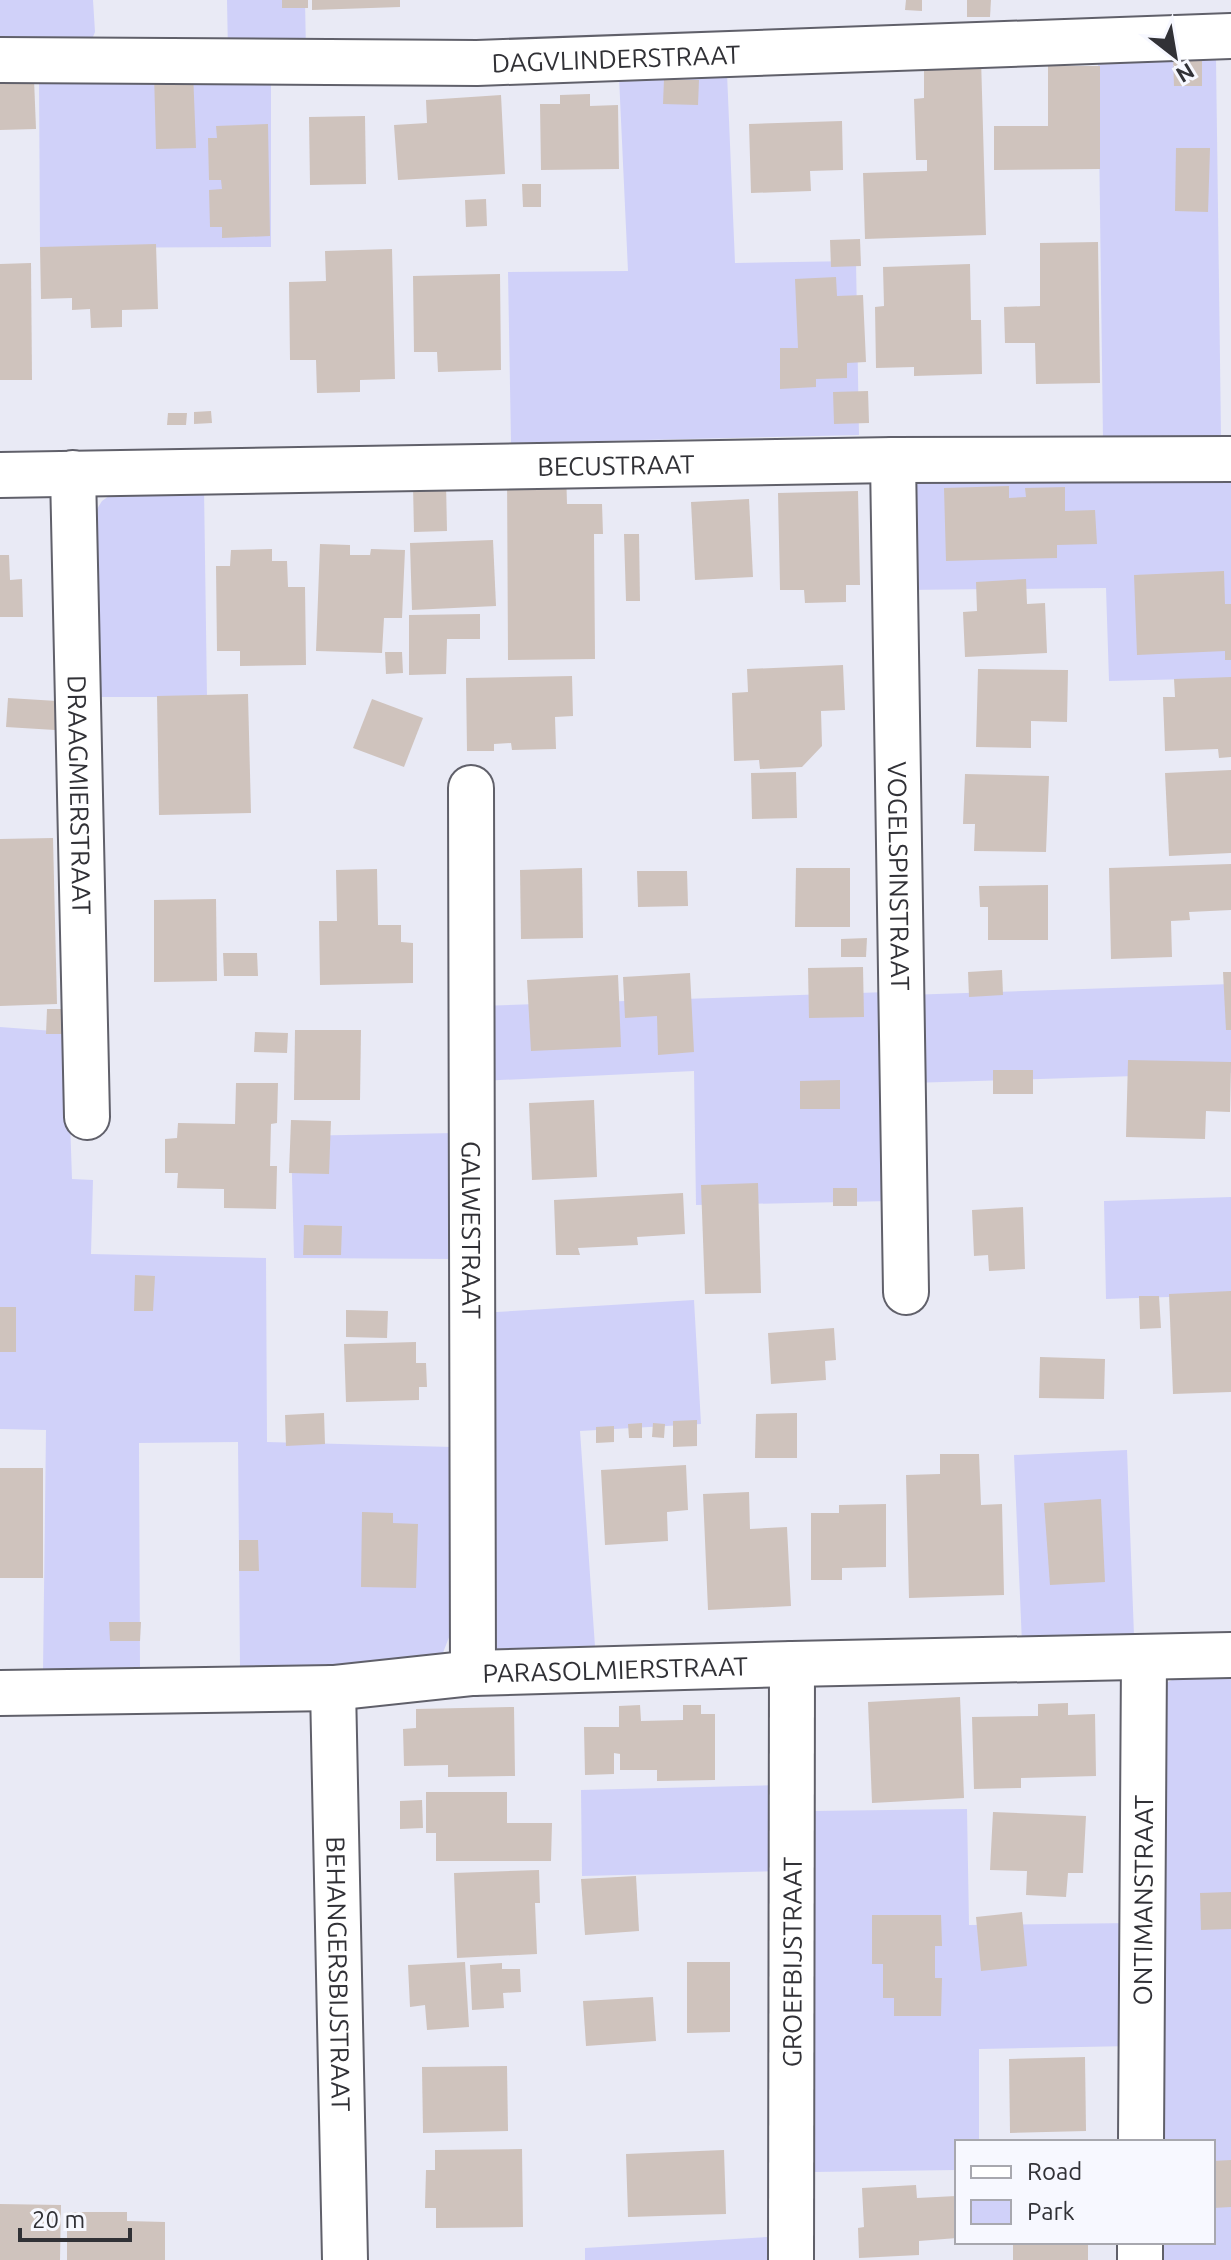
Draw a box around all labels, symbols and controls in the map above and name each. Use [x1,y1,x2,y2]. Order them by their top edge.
north arrow [1135,16,1215,96]
street label: DAGVLINDERSTRAAT [491,39,741,77]
text: N [1172,59,1199,89]
street label: BECUSTRAAT [537,449,695,480]
street label: DRAAGMIERSTRAAT [63,675,97,915]
street label: VOGELSPINSTRAAT [883,761,916,991]
street label: GALWESTRAAT [457,1141,487,1319]
street label: PARASOLMIERSTRAAT [482,1651,748,1687]
street label: ONTIMANSTRAAT [1127,1795,1158,2005]
street label: BEHANGERSBIJSTRAAT [322,1836,356,2112]
street label: GROEFBIJSTRAAT [777,1857,806,2067]
legend [955,2140,1215,2244]
text: Road [1027,2158,1082,2185]
scale bar [20,2192,130,2242]
text: Park [1027,2198,1075,2225]
text: 20 m [32,2206,85,2233]

